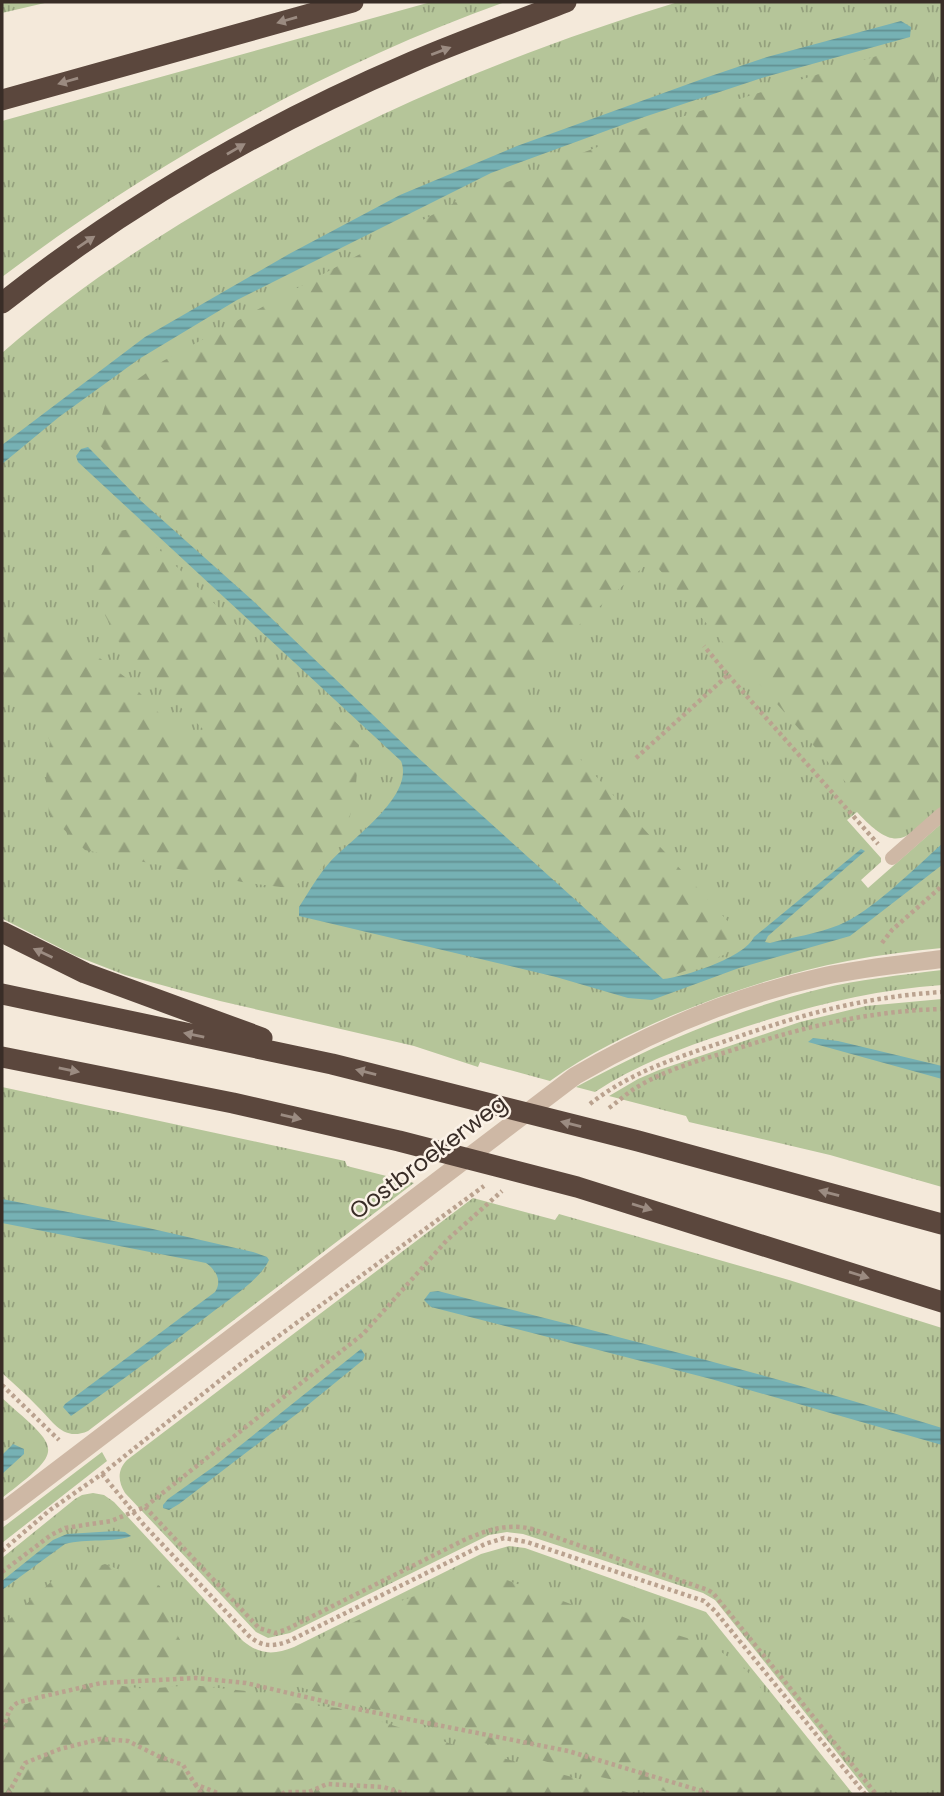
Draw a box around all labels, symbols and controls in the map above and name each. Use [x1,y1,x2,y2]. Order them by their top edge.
one-way arrow [276,15,298,26]
one-way arrow [430,45,451,56]
one-way arrow [57,76,79,87]
one-way arrow [226,143,245,155]
one-way arrow [76,236,96,249]
one-way arrow [33,948,53,959]
one-way arrow [183,1029,205,1040]
one-way arrow [58,1065,80,1076]
one-way arrow [355,1067,377,1078]
street label: Oostbroekerweg [343,1087,513,1227]
one-way arrow [280,1111,302,1122]
one-way arrow [560,1118,582,1129]
one-way arrow [818,1187,840,1198]
one-way arrow [632,1203,653,1213]
one-way arrow [849,1271,870,1281]

